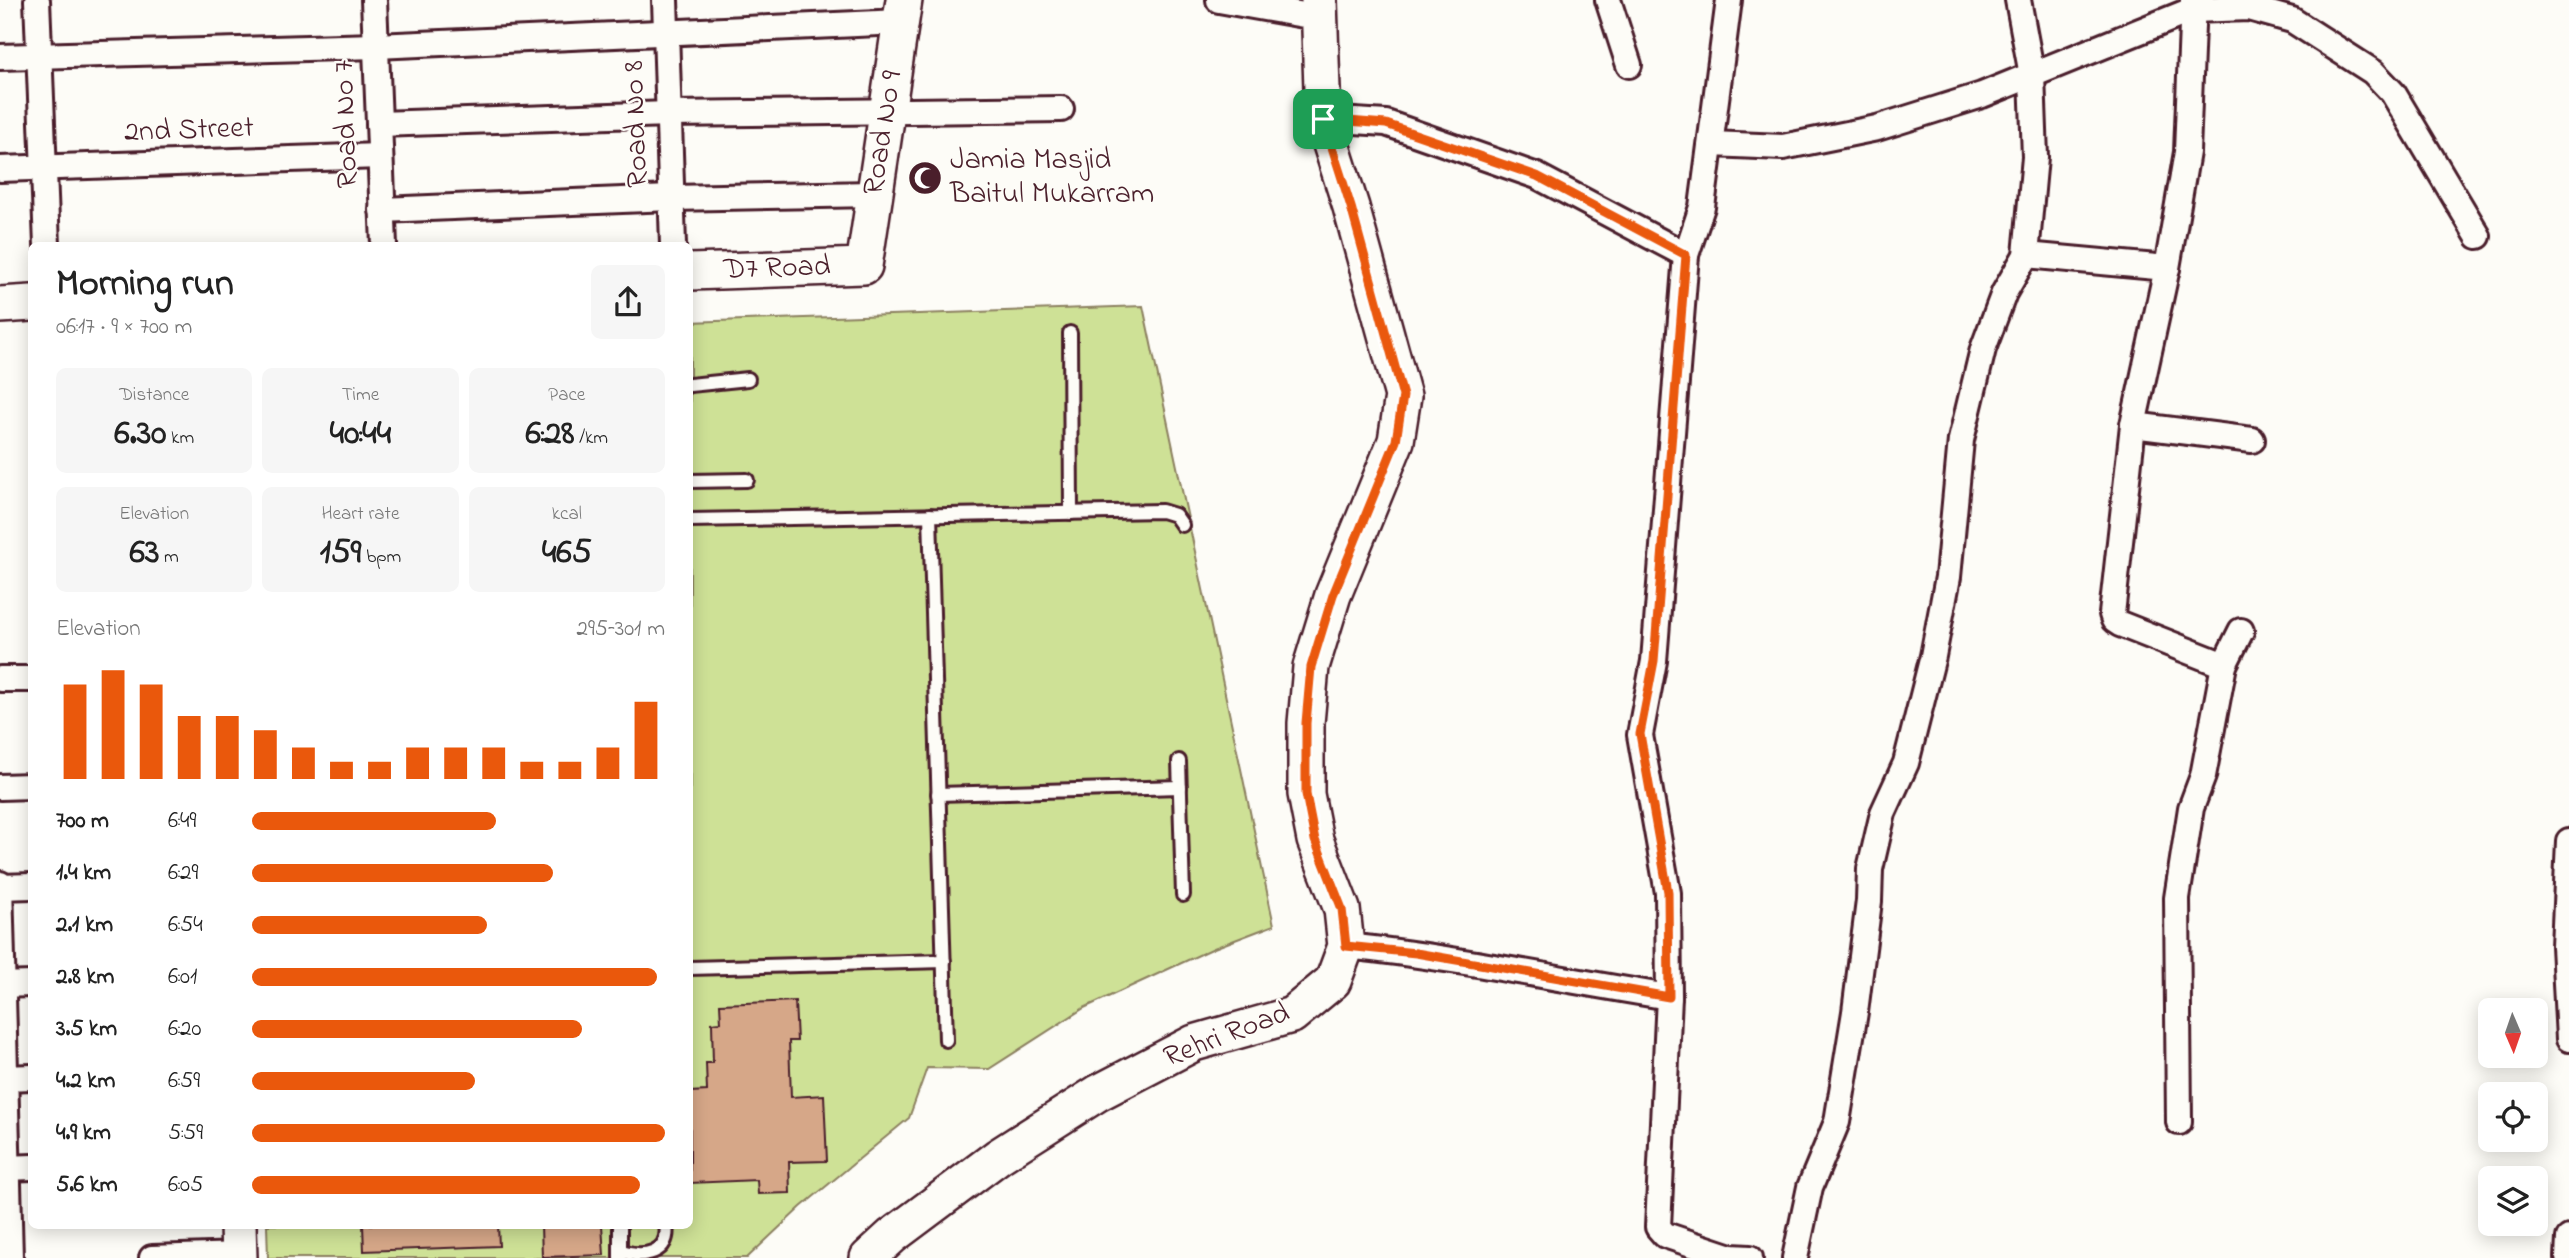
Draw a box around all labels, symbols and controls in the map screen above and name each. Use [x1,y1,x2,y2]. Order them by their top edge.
street label: Road No 7 [323,59,371,189]
street label: Road No 8 [613,60,661,188]
street label: Road No 9 [852,68,916,198]
pin [1293,89,1353,149]
icon: arrive [1304,100,1342,138]
street label: 2nd Street [123,107,255,155]
place label: Jamia Masjid Baitul Mukarram [949,139,1154,217]
mosque icon: Jamia Masjid Baitul Mukarram [906,159,944,197]
street label: D7 Road [722,245,831,293]
text: Morning run [56,257,234,313]
button: share [591,265,665,339]
text: 06:17 · 9 × 700 m [56,311,192,344]
text: Distance [119,382,189,409]
text: Time [342,382,379,409]
text: Pace [548,382,585,409]
text: 6.30 [114,409,166,460]
text: 40:44 [330,409,391,460]
text: 6:28 [526,409,574,460]
text: km [166,425,194,452]
text: /km [574,425,608,452]
text: Elevation [119,501,189,528]
text: Heart rate [322,501,399,528]
text: kcal [552,501,582,528]
text: 63 [129,528,159,579]
text: 159 [320,528,361,579]
text: 465 [542,528,592,579]
text: m [159,544,179,571]
text: bpm [361,544,401,571]
text: Elevation [56,613,141,646]
text: 295–301 m [577,613,665,646]
text: 700 m [56,805,109,838]
text: 6:49 [168,805,196,838]
text: 1.4 km [56,857,111,890]
text: 6:29 [168,857,198,890]
text: 2.1 km [56,909,113,942]
text: 6:54 [168,909,203,942]
text: 2.8 km [56,961,114,994]
text: 6:01 [168,961,197,994]
street label: Rehri Road [1158,992,1297,1080]
north arrow [2478,998,2548,1068]
map controls [2478,998,2548,1236]
text: 3.5 km [56,1013,117,1046]
text: 6:20 [168,1013,201,1046]
text: 4.2 km [56,1065,115,1098]
text: 6:59 [168,1065,200,1098]
button: locate [2478,1082,2548,1152]
text: 4.9 km [56,1117,111,1150]
text: 5:59 [168,1117,203,1150]
button: layers [2478,1166,2548,1236]
text: 5.6 km [56,1169,118,1202]
text: 6:05 [168,1169,203,1202]

